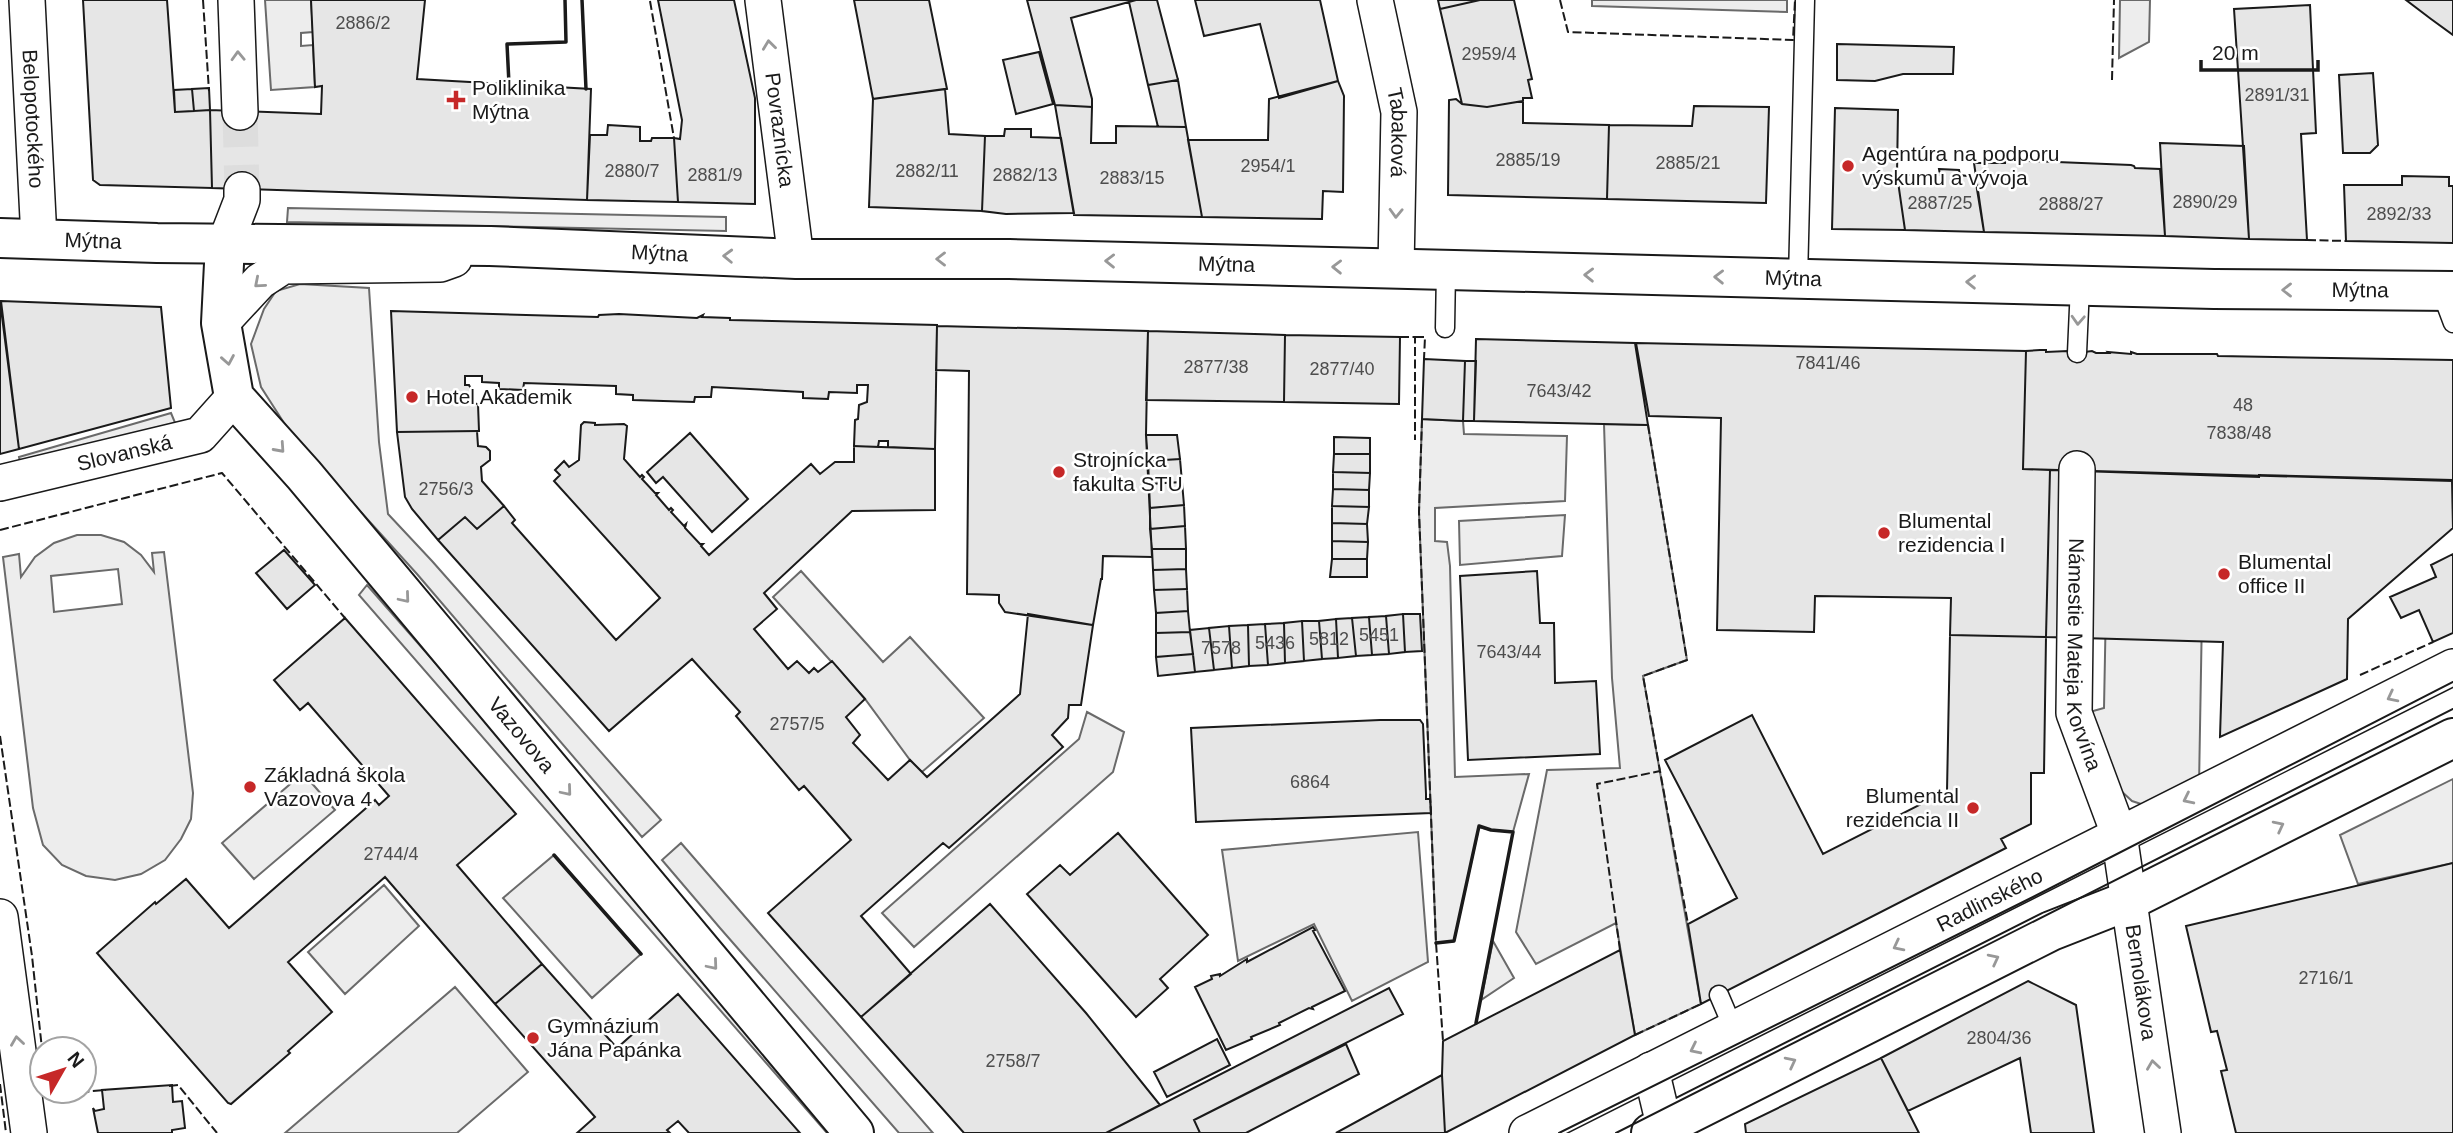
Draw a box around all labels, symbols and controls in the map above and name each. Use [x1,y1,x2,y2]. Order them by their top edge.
house number: 2886/2 [335,13,391,33]
scale bar [2201,28,2318,72]
one-way arrow [762,39,777,51]
text: 20 m [2212,41,2259,64]
house number: 2959/4 [1461,44,1517,64]
street label: Belopotockého [18,49,48,189]
one-way arrow [230,50,245,61]
street label: Povraznícka [761,71,799,189]
place label: Poliklinika Mýtna [472,76,566,123]
house number: 2891/31 [2244,85,2310,105]
street label: Tabaková [1383,86,1411,178]
marker: Poliklinika Mýtna [446,90,466,110]
place label: Agentúra na podporu výskumu a vývoja [1862,142,2059,189]
house number: 2885/19 [1495,150,1561,170]
house number: 2885/21 [1655,153,1721,173]
house number: 2954/1 [1240,156,1296,176]
marker: Agentúra na podporu výskumu a vývoja [1840,158,1856,174]
house number: 2880/7 [604,161,660,181]
house number: 2882/11 [895,161,959,181]
house number: 2881/9 [687,165,743,185]
house number: 2882/13 [992,165,1058,185]
house number: 2883/15 [1099,168,1165,188]
house number: 2890/29 [2172,192,2238,212]
house number: 2887/25 [1907,193,1973,213]
house number: 2888/27 [2038,194,2104,214]
house number: 2892/33 [2366,204,2432,224]
one-way arrow [1389,207,1404,218]
street label: Mýtna [64,228,122,253]
street label: Mýtna [631,240,689,265]
one-way arrow [722,248,733,263]
one-way arrow [935,251,946,267]
street label: Mýtna [1198,252,1256,276]
one-way arrow [1104,254,1115,269]
one-way arrow [1331,259,1342,274]
street label: Mýtna [1765,266,1823,290]
one-way arrow [1583,267,1594,283]
one-way arrow [1714,269,1724,285]
one-way arrow [1966,274,1976,290]
one-way arrow [255,275,268,287]
street label: Mýtna [2332,278,2389,301]
one-way arrow [2281,282,2292,298]
one-way arrow [2071,314,2086,325]
house number: 7841/46 [1795,353,1861,373]
one-way arrow [220,355,235,366]
house number: 2877/38 [1183,357,1249,377]
house number: 2877/40 [1309,359,1375,379]
house number: 7643/42 [1526,381,1592,401]
place label: Hotel Akademik [426,385,572,408]
marker: Hotel Akademik [404,389,420,405]
house number: 48 [2233,395,2253,415]
house number: 7838/48 [2206,423,2272,443]
street label: Slovanská [75,430,174,475]
one-way arrow [272,440,284,453]
place label: Strojnícka fakulta STU [1073,448,1183,495]
marker: Strojnícka fakulta STU [1051,464,1067,480]
house number: 2756/3 [418,479,474,499]
place label: Blumental rezidencia I [1898,509,2005,556]
marker: Blumental rezidencia I [1876,525,1892,541]
street label: Námestie Mateja Korvína [2063,538,2107,774]
place label: Blumental office II [2238,550,2331,597]
marker: Blumental office II [2216,566,2232,582]
one-way arrow [397,589,409,602]
house number: 5451 [1359,625,1399,645]
house number: 5812 [1309,629,1349,649]
house number: 5436 [1255,633,1295,653]
house number: 7578 [1201,638,1241,658]
house number: 7643/44 [1476,642,1542,662]
one-way arrow [2387,689,2399,703]
street label: Vazovova [484,693,560,777]
house number: 2757/5 [769,714,825,734]
place label: Základná škola Vazovova 4 [264,763,406,810]
house number: 6864 [1290,772,1330,792]
marker: Základná škola Vazovova 4 [242,779,258,795]
one-way arrow [559,783,571,796]
place label: Blumental rezidencia II [1846,784,1959,831]
one-way arrow [2183,790,2195,804]
marker: Blumental rezidencia II [1965,800,1981,816]
one-way arrow [2272,820,2284,834]
house number: 2744/4 [363,844,419,864]
street label: Radlinského [1933,863,2046,936]
street label: Bernolákova [2121,923,2161,1042]
one-way arrow [1893,938,1905,952]
one-way arrow [1987,954,1999,968]
one-way arrow [705,957,717,970]
house number: 2716/1 [2298,968,2354,988]
place label: Gymnázium Jána Papánka [547,1014,682,1061]
house number: 2804/36 [1966,1028,2032,1048]
marker: Gymnázium Jána Papánka [525,1030,541,1046]
one-way arrow [9,1035,24,1047]
north arrow [28,1035,98,1105]
one-way arrow [1690,1040,1702,1054]
text: N [63,1048,88,1072]
house number: 2758/7 [985,1051,1041,1071]
one-way arrow [1784,1057,1796,1071]
one-way arrow [2146,1060,2161,1071]

